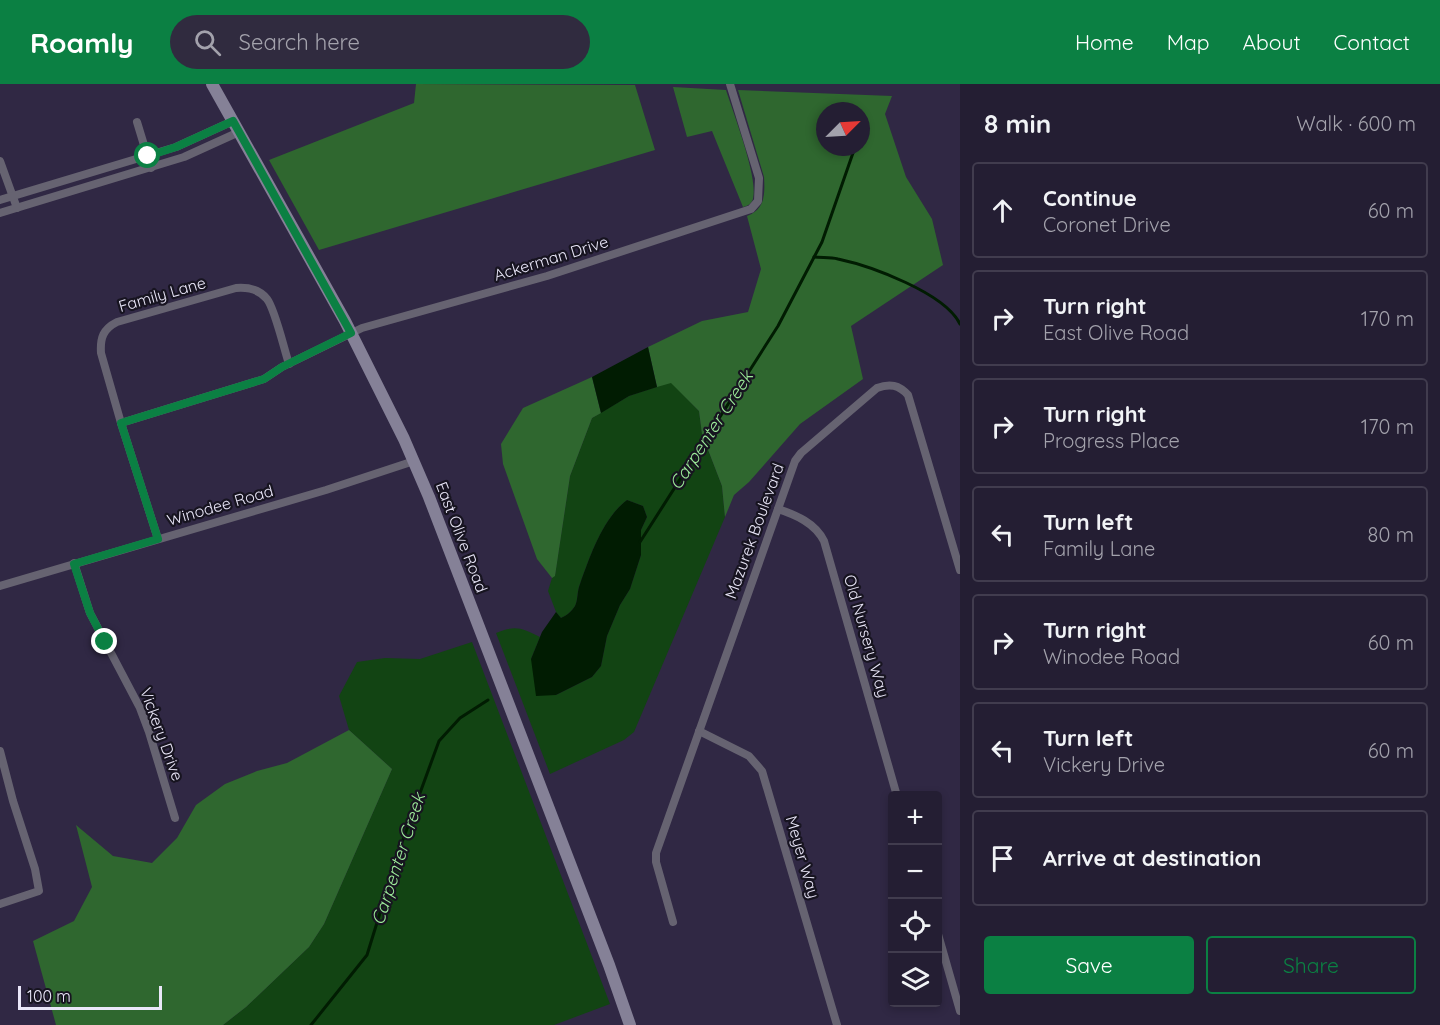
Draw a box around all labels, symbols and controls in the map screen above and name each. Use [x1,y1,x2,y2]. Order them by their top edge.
search box [170,15,590,69]
text: Roamly [30,25,134,60]
icon: search [191,26,224,59]
text: Search here [239,28,360,56]
text: Home [1075,29,1134,55]
text: Map [1167,29,1210,55]
text: About [1243,29,1301,55]
text: Contact [1334,29,1410,55]
north arrow [816,102,870,156]
text: 8 min [984,107,1051,140]
text: Walk · 600 m [1296,111,1416,136]
route start [134,142,160,168]
text: Continue [1043,184,1137,212]
icon: ahead [986,194,1019,227]
text: 60 m [1368,198,1414,223]
text: Coronet Drive [1043,212,1171,237]
street label: Ackerman Drive [491,231,611,285]
street label: Family Lane [116,272,208,316]
text: Turn right [1043,292,1147,320]
icon: right [986,302,1019,335]
text: 170 m [1361,306,1414,331]
text: East Olive Road [1043,320,1189,345]
water label: Carpenter Creek [664,365,759,494]
text: Turn right [1043,400,1147,428]
icon: right [986,410,1019,443]
text: 170 m [1361,414,1414,439]
text: Progress Place [1043,428,1180,453]
street label: Mazurek Boulevard [720,461,788,601]
street label: East Olive Road [432,479,492,595]
street label: Winodee Road [165,480,275,530]
text: Turn left [1043,508,1133,536]
icon: left [986,518,1019,551]
text: 80 m [1368,522,1414,547]
text: Family Lane [1043,536,1155,561]
street label: Old Nursery Way [840,572,894,700]
text: Turn right [1043,616,1147,644]
icon: right [986,626,1019,659]
route end [91,628,117,654]
text: 60 m [1368,630,1414,655]
text: Winodee Road [1043,644,1180,669]
street label: Vickery Drive [136,685,188,783]
text: Turn left [1043,724,1133,752]
icon: left [986,734,1019,767]
text: 60 m [1368,738,1414,763]
text: Vickery Drive [1043,752,1165,777]
water label: Carpenter Creek [366,789,431,928]
map controls [888,791,942,1007]
button: + [888,791,942,845]
street label: Meyer Way [782,813,824,901]
icon: arrive [986,842,1019,875]
text: Arrive at destination [1043,844,1261,872]
button: − [888,845,942,899]
button: locate [888,899,942,953]
button: Save [984,936,1194,994]
button: Share [1206,936,1416,994]
button: layers [888,953,942,1007]
scale bar [18,983,162,1010]
text: 100 m [27,986,71,1006]

